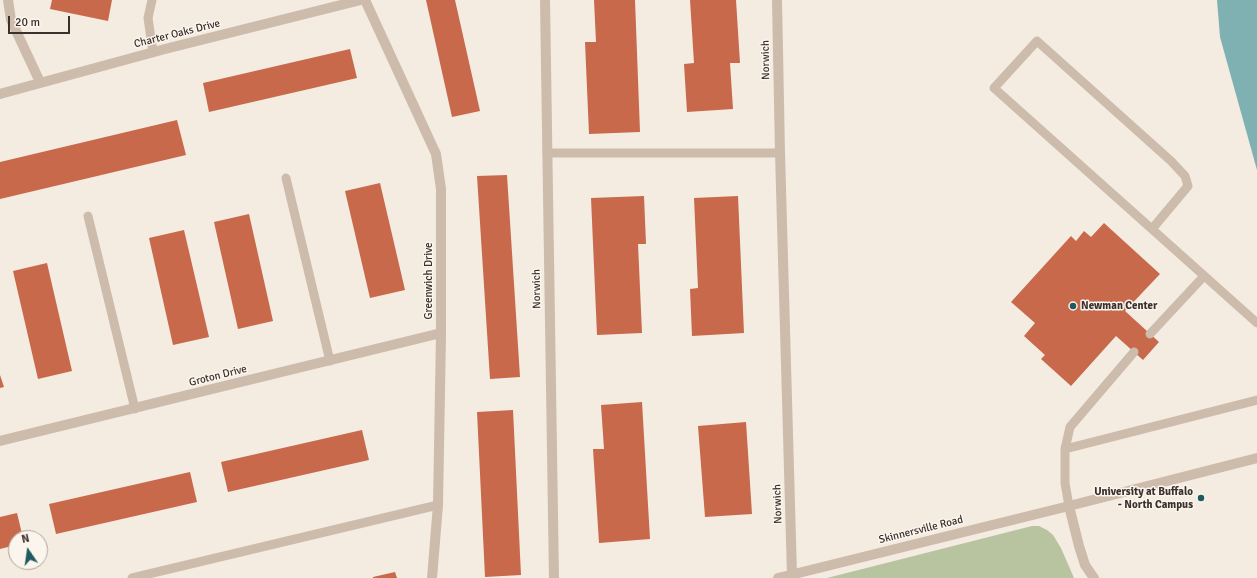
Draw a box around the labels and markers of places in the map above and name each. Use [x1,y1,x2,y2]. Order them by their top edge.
place label: Newman Center [1081,299,1157,313]
marker: Newman Center [1068,301,1078,311]
place label: University at Buffalo - North Campus [1094,485,1193,511]
marker: University at Buffalo - North Campus [1196,493,1206,503]

